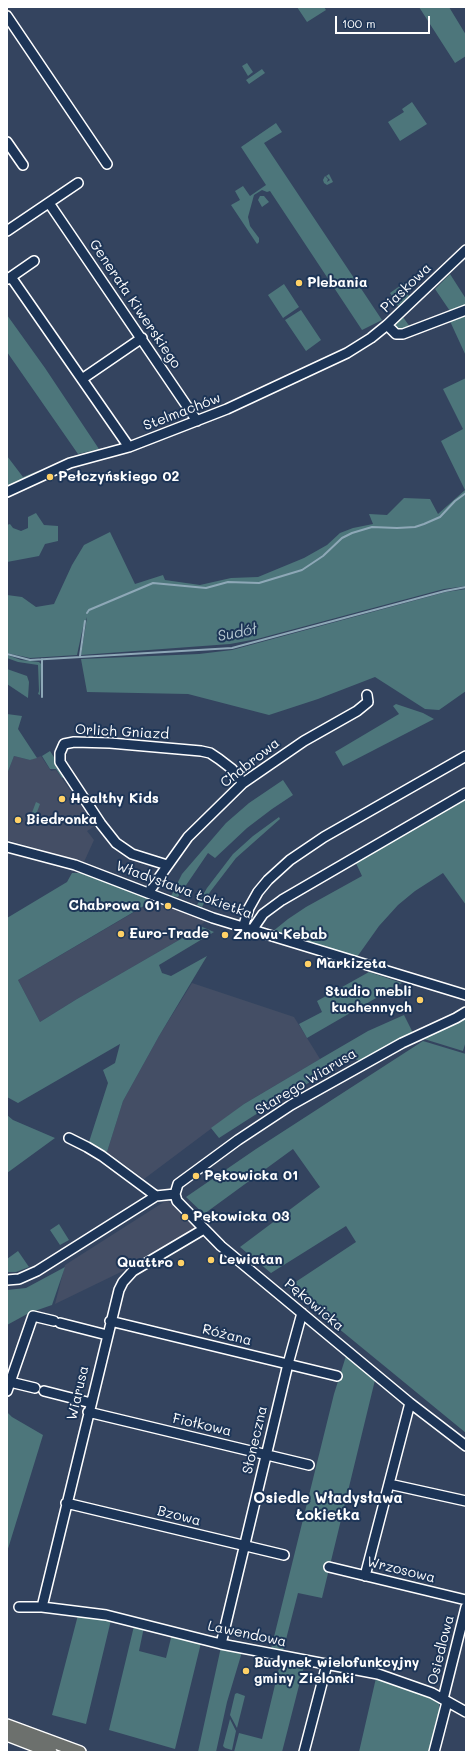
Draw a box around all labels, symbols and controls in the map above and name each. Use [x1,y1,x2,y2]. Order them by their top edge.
scale bar [337,8,432,34]
text: 100 m [342,15,376,31]
street label: Generała Kiwerskiego [86,236,184,372]
street label: Piaskowa [377,260,435,316]
place label: Plebania [307,275,368,291]
marker: Plebania [294,278,304,288]
street label: Stelmachów [141,390,223,434]
place label: Pełczyńskiego 02 [58,469,179,485]
marker: Pełczyńskiego 02 [45,472,55,482]
water label: Sudół [216,620,258,646]
street label: Orlich Gniazd [74,721,170,743]
street label: Chabrowa [217,735,283,791]
place label: Healthy Kids [70,791,159,807]
marker: Healthy Kids [57,794,67,804]
place label: Biedronka [26,812,97,828]
marker: Biedronka [13,815,23,825]
street label: Władysława Łokietka [114,858,254,922]
place label: Chabrowa 01 [69,898,160,914]
marker: Chabrowa 01 [163,901,173,911]
place label: Euro-Trade [129,926,209,942]
place label: Znowu Kebab [233,927,327,943]
marker: Euro-Trade [116,929,126,939]
marker: Znowu Kebab [220,930,230,940]
place label: Markizeta [316,956,387,972]
marker: Markizeta [303,959,313,969]
place label: Studio mebli kuchennych [325,984,412,1016]
marker: Studio mebli kuchennych [415,995,425,1005]
street label: Starego Wiarusa [252,1045,360,1119]
place label: Pękowicka 01 [204,1168,298,1184]
marker: Pękowicka 01 [191,1171,201,1181]
place label: Pękowicka 03 [193,1209,289,1225]
marker: Pękowicka 03 [180,1212,190,1222]
place label: Lewiatan [219,1252,282,1268]
place label: Quattro [117,1255,173,1271]
marker: Lewiatan [206,1255,216,1265]
marker: Quattro [176,1258,186,1268]
street label: Pękowicka [281,1275,347,1335]
street label: Różana [201,1321,253,1349]
street label: Wiarusa [64,1364,92,1422]
street label: Słoneczna [239,1404,271,1476]
street label: Fiołkowa [171,1410,233,1440]
district label: Osiedle Władysława Łokietka [253,1489,403,1524]
street label: Bzowa [155,1502,203,1530]
street label: Wrzosowa [365,1553,437,1587]
street label: Osiedlowa [424,1613,458,1687]
street label: Lawendowa [206,1617,288,1651]
place label: Budynek wielofunkcyjny gminy Zielonki [254,1655,419,1688]
marker: Budynek wielofunkcyjny gminy Zielonki [241,1666,251,1676]

